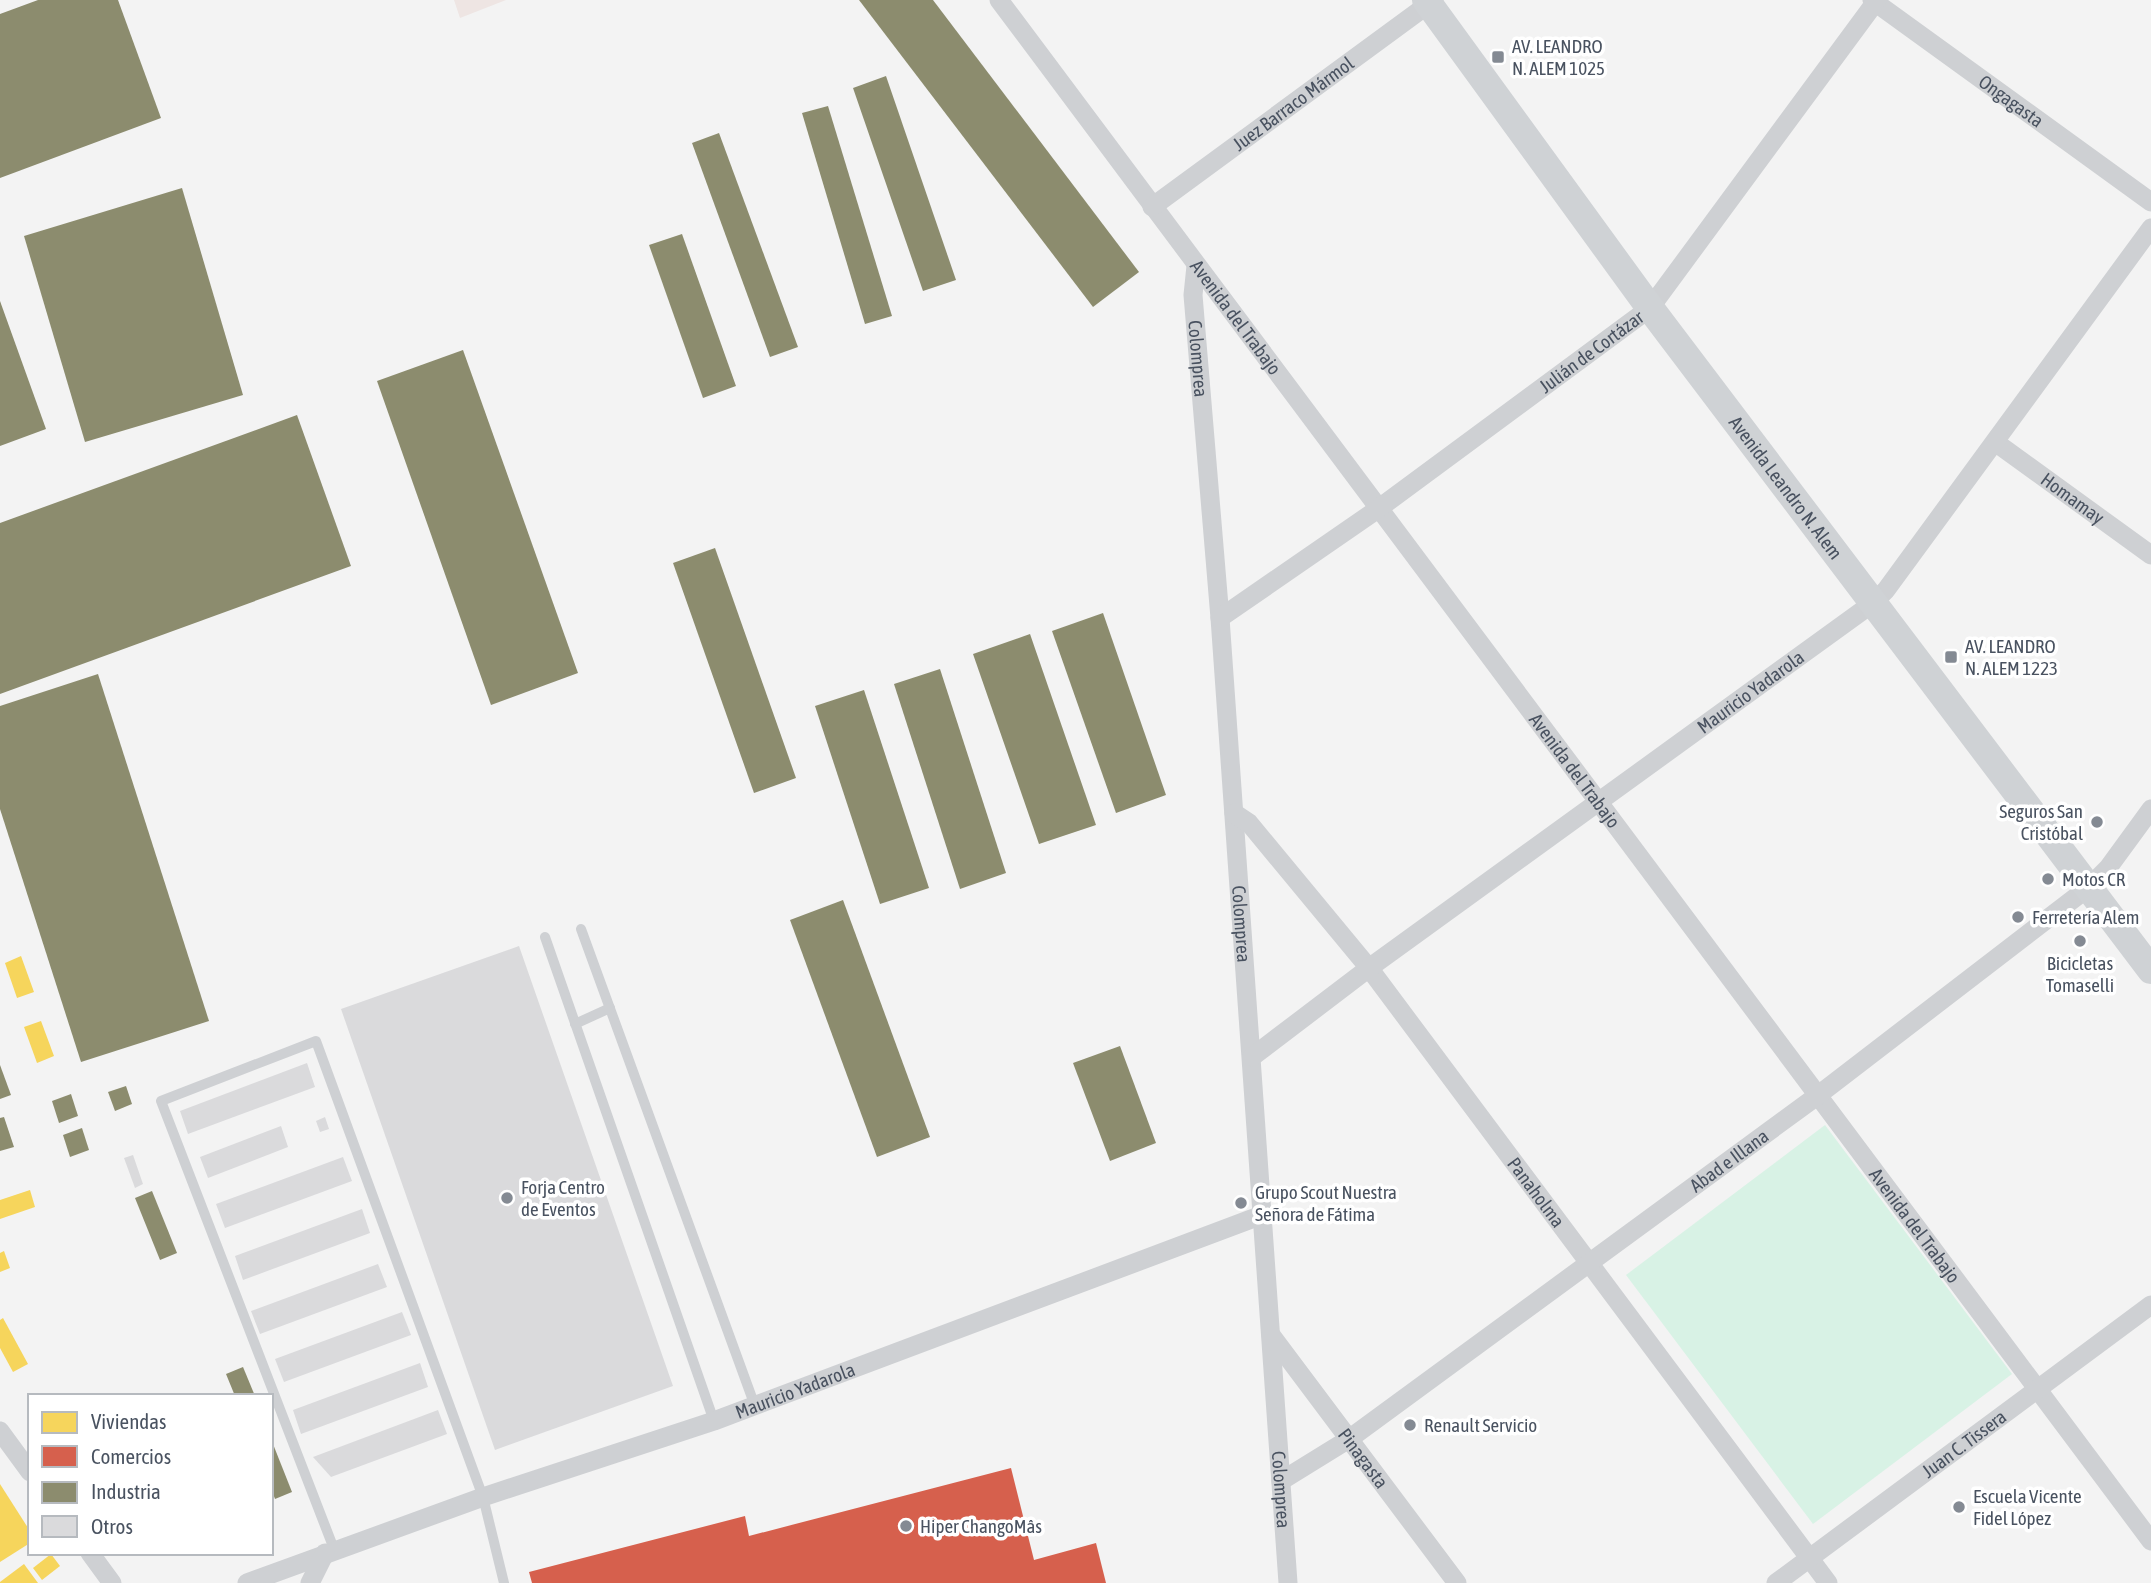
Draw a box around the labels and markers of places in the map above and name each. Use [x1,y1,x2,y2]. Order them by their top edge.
place label: AV. LEANDRO N. ALEM 1025 [1512,35,1605,79]
marker: AV. LEANDRO N. ALEM 1025 [1490,49,1506,65]
place label: AV. LEANDRO N. ALEM 1223 [1965,635,2058,679]
marker: AV. LEANDRO N. ALEM 1223 [1943,649,1959,665]
place label: Seguros San Cristóbal [1999,800,2083,844]
marker: Seguros San Cristóbal [2089,814,2105,830]
place label: Motos CR [2062,868,2126,890]
marker: Motos CR [2040,871,2056,887]
place label: Ferretería Alem [2032,906,2140,928]
marker: Ferretería Alem [2010,909,2026,925]
marker: Bicicletas Tomaselli [2072,933,2088,949]
place label: Bicicletas Tomaselli [2046,952,2114,996]
place label: Forja Centro de Eventos [521,1176,605,1220]
place label: Grupo Scout Nuestra Señora de Fátima [1255,1181,1397,1225]
marker: Forja Centro de Eventos [499,1190,515,1206]
marker: Grupo Scout Nuestra Señora de Fátima [1233,1195,1249,1211]
place label: Renault Servicio [1424,1414,1537,1436]
marker: Renault Servicio [1402,1417,1418,1433]
place label: Escuela Vicente Fidel López [1973,1485,2082,1529]
marker: Escuela Vicente Fidel López [1951,1499,1967,1515]
place label: Hiper ChangoMâs [920,1515,1042,1537]
marker: Hiper ChangoMâs [898,1518,914,1534]

